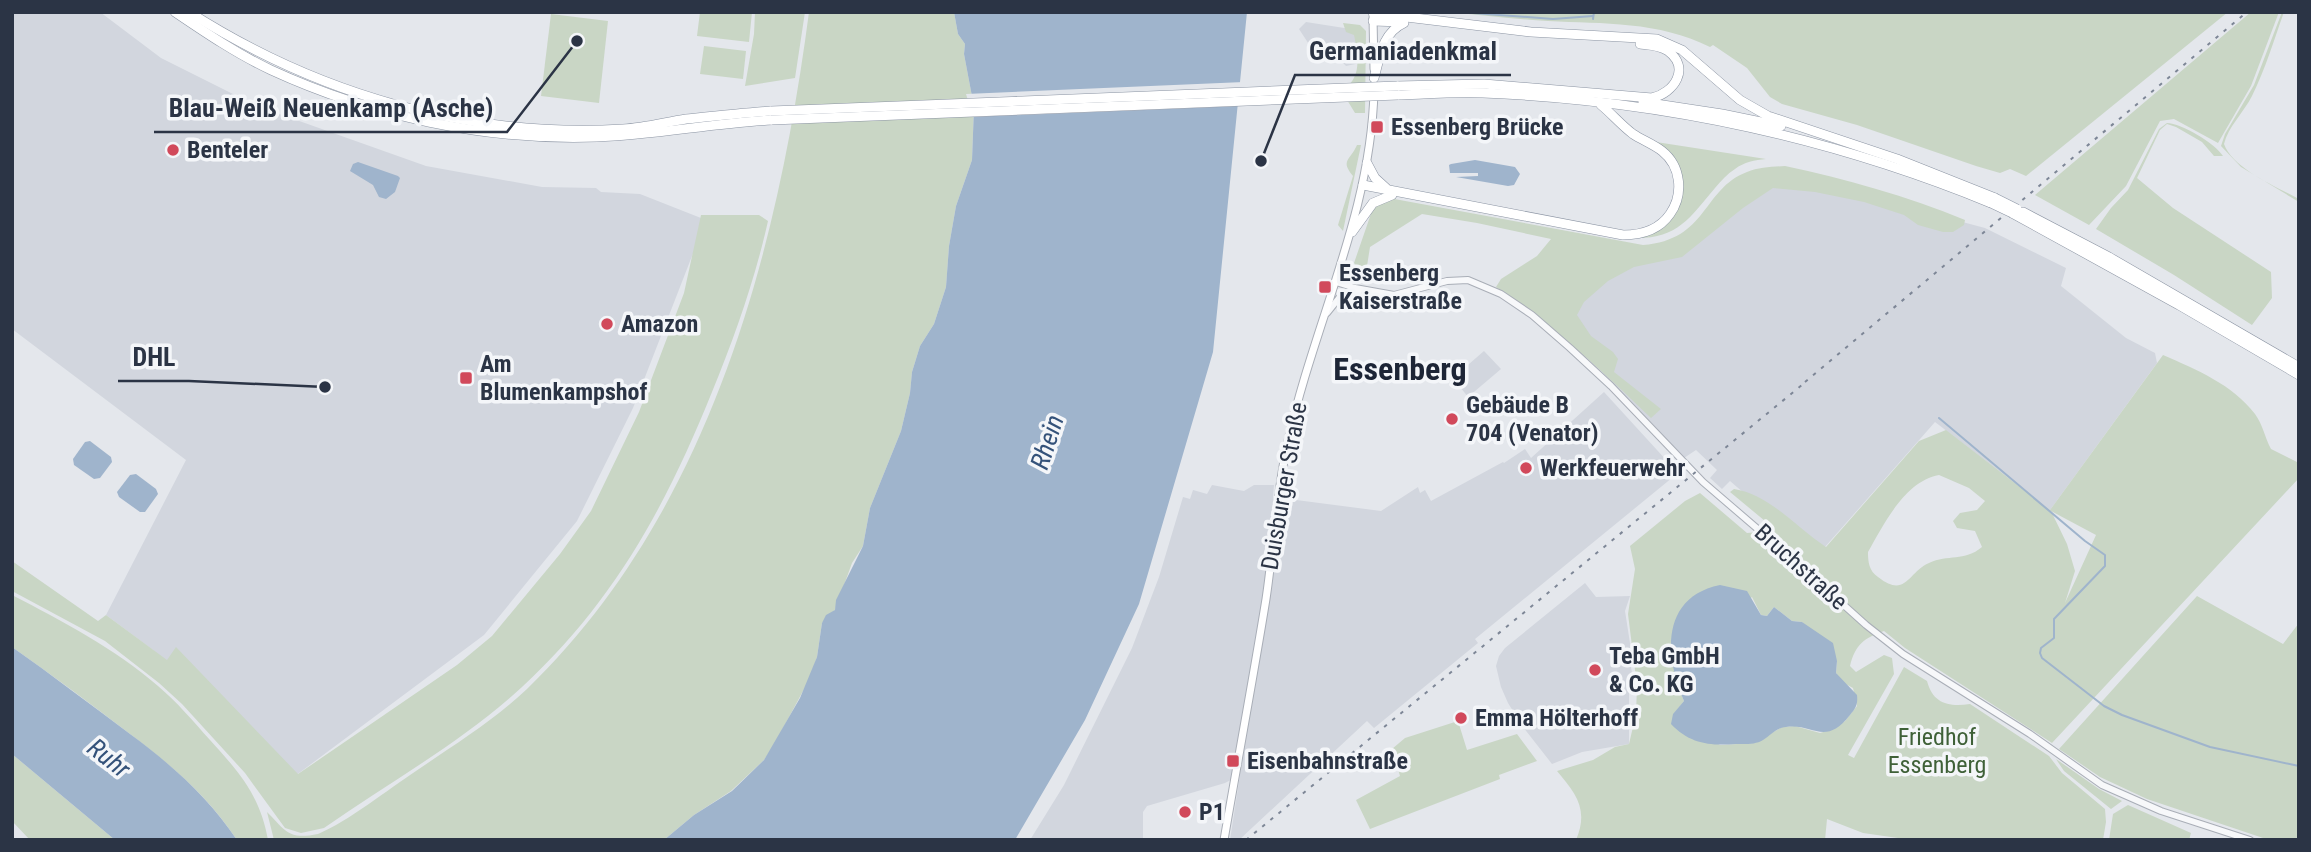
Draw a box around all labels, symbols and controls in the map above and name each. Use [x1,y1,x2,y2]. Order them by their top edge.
callout: Germaniadenkmal [1295,28,1511,75]
text: Germaniadenkmal [1309,36,1497,66]
callout: Blau-Weiß Neuenkamp (Asche) [154,85,507,132]
text: Blau-Weiß Neuenkamp (Asche) [169,93,493,123]
place label: Essenberg Brücke [1391,113,1564,141]
marker: Essenberg Brücke [1369,119,1385,135]
place label: Benteler [187,136,268,164]
marker: Benteler [165,142,181,158]
place label: Essenberg Kaiserstraße [1339,259,1462,315]
marker: Essenberg Kaiserstraße [1317,279,1333,295]
place label: Amazon [621,310,698,338]
marker: Amazon [599,316,615,332]
callout: DHL [118,334,189,381]
text: DHL [132,342,176,372]
place label: Am Blumenkampshof [480,350,648,406]
district label: Essenberg [1333,350,1467,388]
marker: Am Blumenkampshof [458,370,474,386]
place label: Gebäude B 704 (Venator) [1466,391,1599,447]
street label: Duisburger Straße [1255,400,1313,572]
water label: Rhein [1024,411,1070,473]
marker: Gebäude B 704 (Venator) [1444,411,1460,427]
place label: Werkfeuerwehr [1540,454,1686,482]
marker: Werkfeuerwehr [1518,460,1534,476]
street label: Bruchstraße [1749,518,1853,616]
place label: Teba GmbH & Co. KG [1609,642,1720,698]
marker: Teba GmbH & Co. KG [1587,662,1603,678]
place label: Emma Hölterhoff [1475,704,1638,732]
marker: Emma Hölterhoff [1453,710,1469,726]
park label: Friedhof Essenberg [1888,723,1986,779]
water label: Ruhr [82,732,137,785]
place label: Eisenbahnstraße [1247,747,1408,775]
marker: Eisenbahnstraße [1225,753,1241,769]
place label: P1 [1199,798,1225,826]
marker: P1 [1177,804,1193,820]

